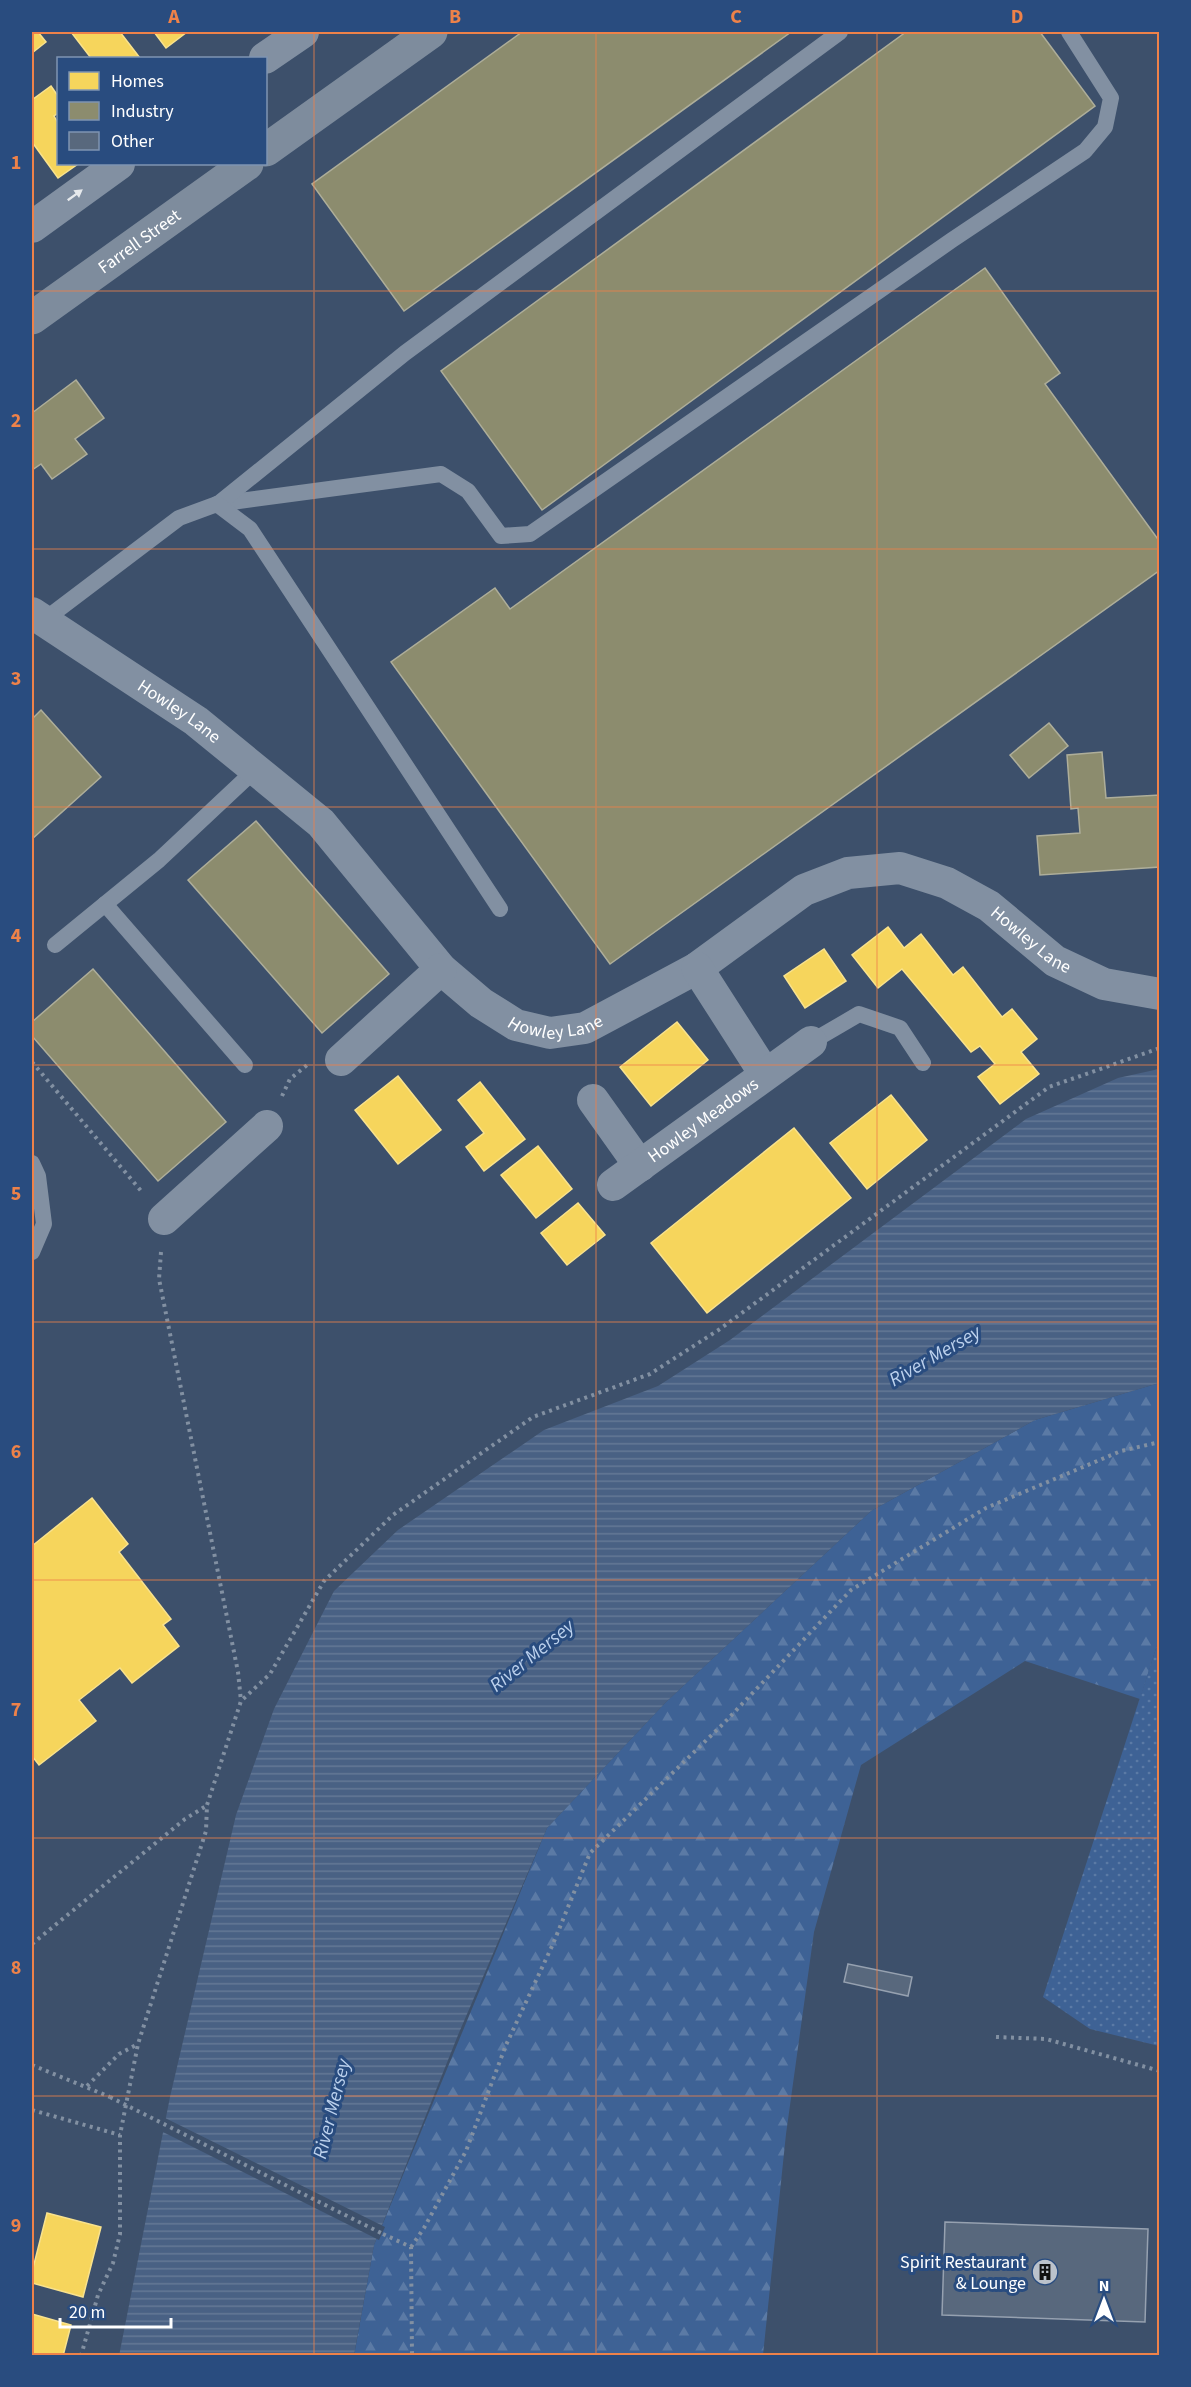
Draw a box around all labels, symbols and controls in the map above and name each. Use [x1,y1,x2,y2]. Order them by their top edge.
text: A [167,3,180,31]
text: B [449,3,461,31]
text: C [730,3,742,31]
text: D [1011,3,1023,31]
legend [57,57,267,165]
text: Homes [111,69,164,94]
text: Industry [111,99,174,124]
text: Other [111,129,155,154]
text: 1 [11,149,21,177]
one-way arrow [67,189,83,201]
street label: Farrell Street [93,203,186,279]
text: 2 [11,407,21,435]
text: 3 [11,665,21,693]
street label: Howley Lane [133,673,226,749]
street label: Howley Lane [985,900,1075,979]
text: 4 [11,922,22,950]
street label: Howley Lane [503,1008,607,1046]
street label: Howley Meadows [643,1071,763,1169]
text: 5 [11,1180,21,1208]
water label: River Mersey [884,1318,987,1394]
text: 6 [11,1438,21,1466]
water label: River Mersey [484,1612,581,1699]
text: 7 [11,1696,21,1724]
text: 8 [11,1954,21,1982]
water label: River Mersey [306,2055,358,2162]
text: 9 [11,2212,21,2240]
place label: Spirit Restaurant & Lounge [900,2250,1026,2296]
building icon: Spirit Restaurant & Lounge [1030,2257,1060,2287]
north arrow [1074,2270,1134,2330]
text: N [1099,2275,1109,2297]
scale bar [60,2291,171,2329]
text: 20 m [69,2300,105,2325]

